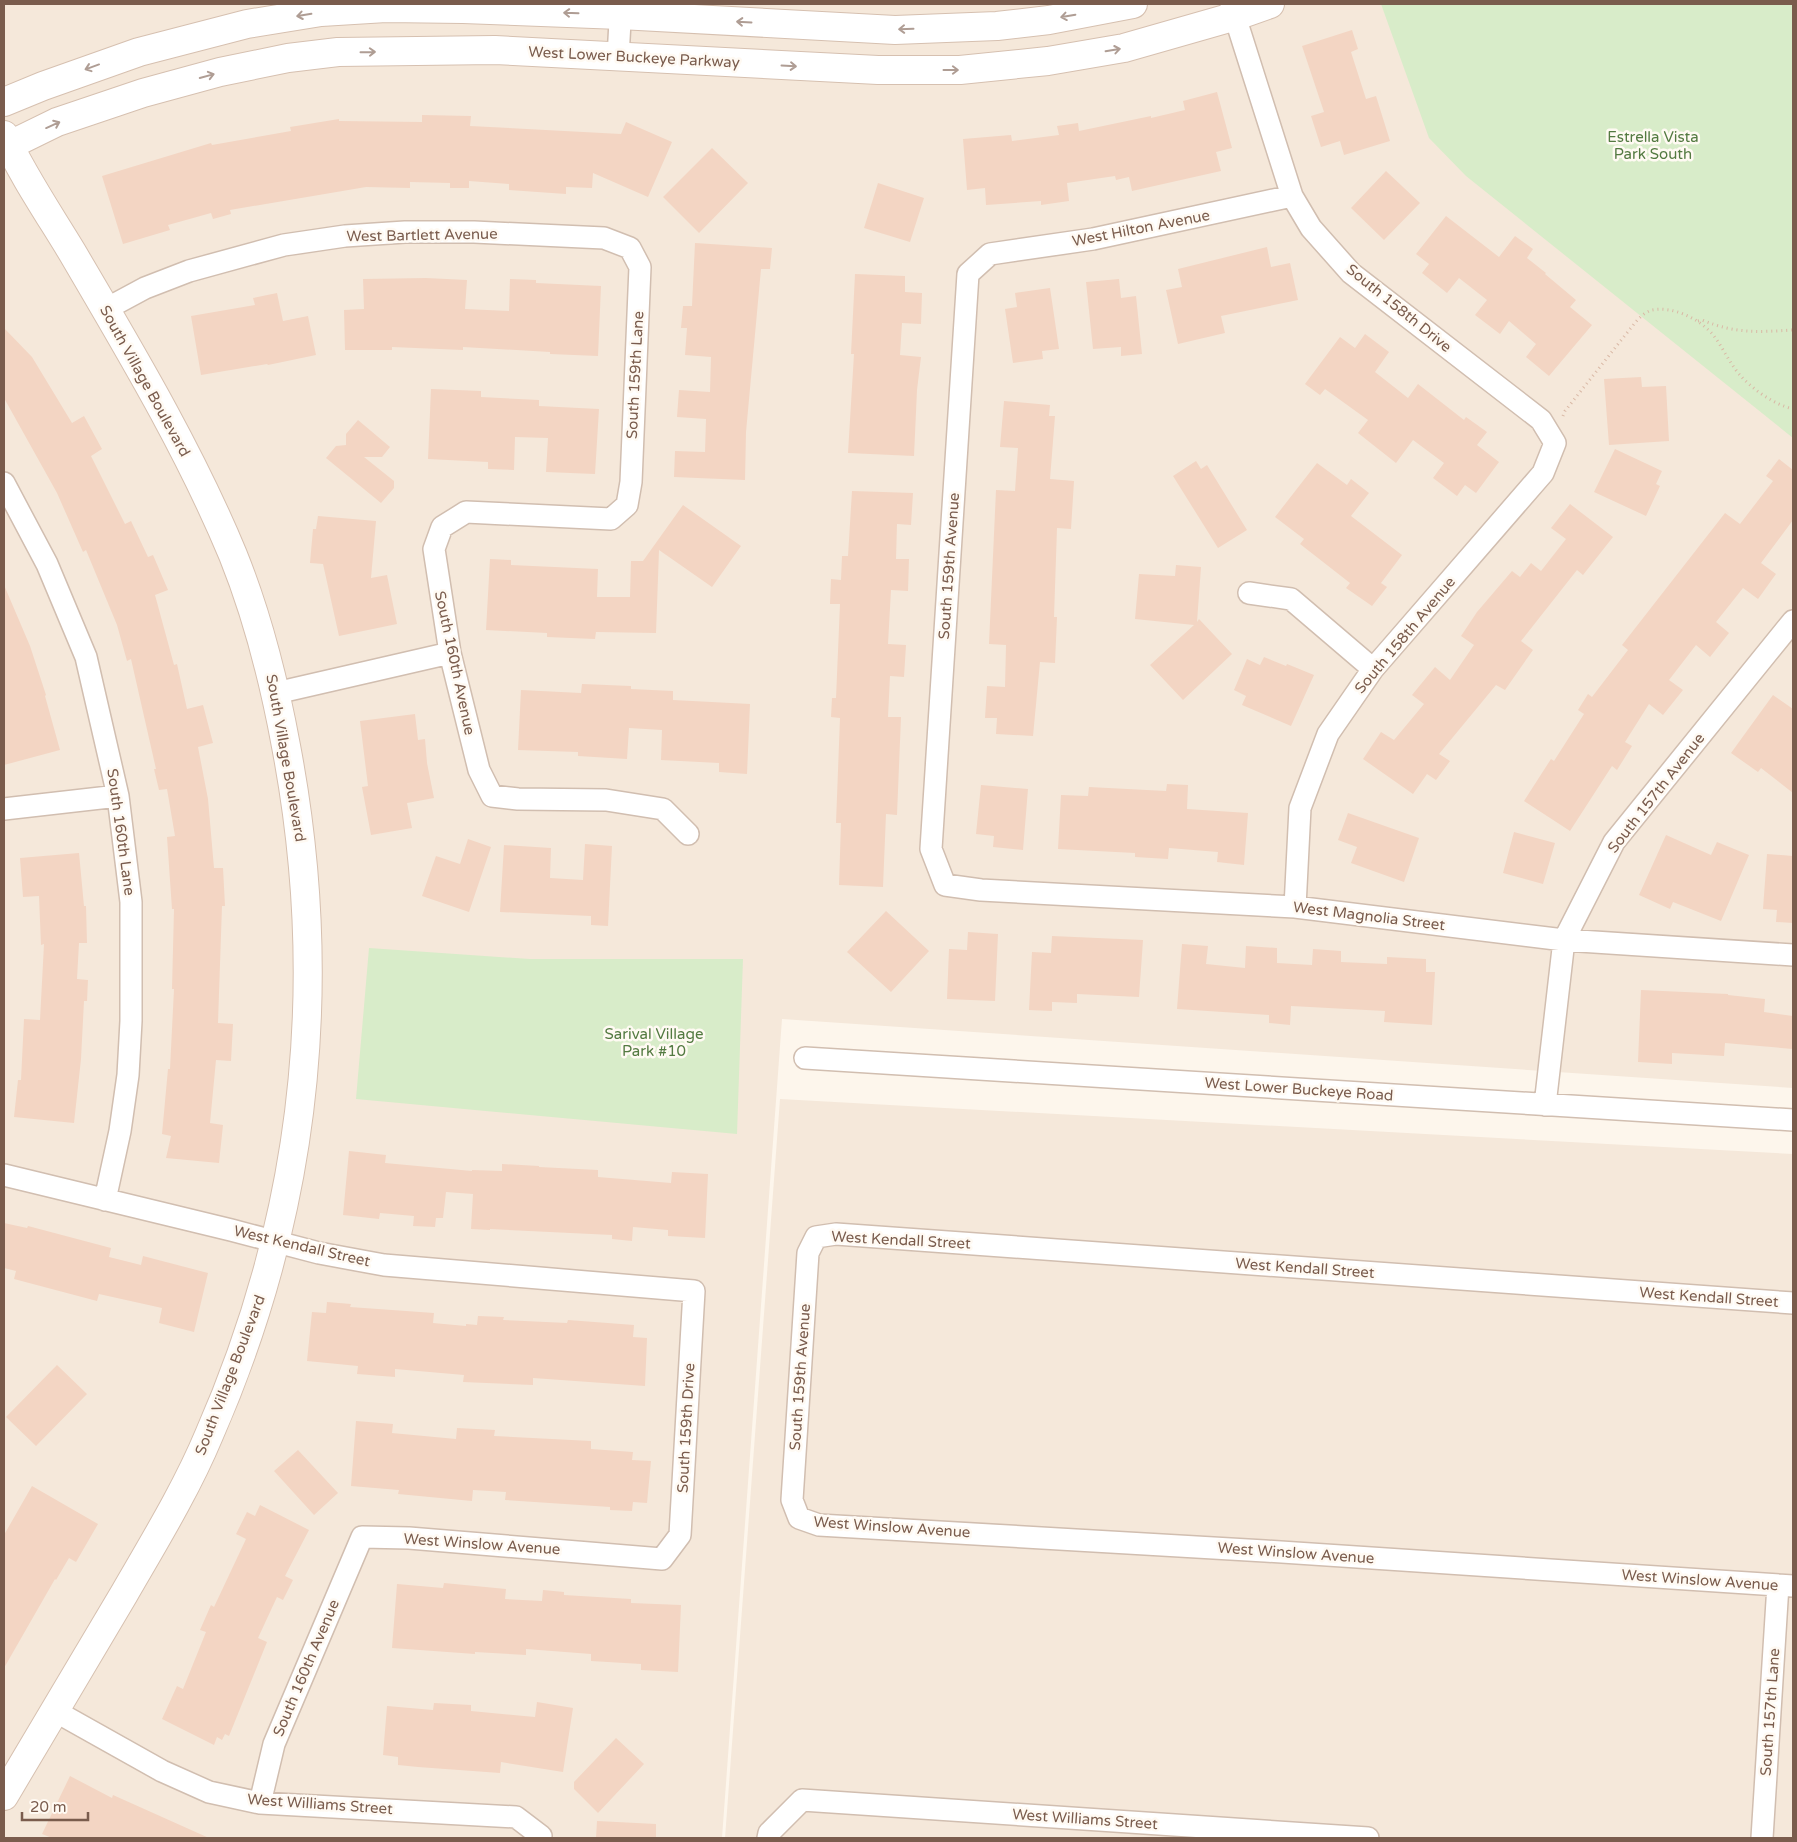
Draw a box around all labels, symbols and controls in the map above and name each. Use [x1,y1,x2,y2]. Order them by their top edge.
one-way arrow [564,9,580,18]
one-way arrow [297,10,313,20]
one-way arrow [1060,12,1076,22]
one-way arrow [736,18,752,27]
one-way arrow [898,25,914,34]
street label: West Lower Buckeye Parkway [528,42,740,72]
one-way arrow [1105,45,1121,55]
one-way arrow [359,47,375,57]
one-way arrow [781,61,797,70]
one-way arrow [85,63,101,72]
one-way arrow [942,65,959,75]
one-way arrow [199,70,215,80]
one-way arrow [45,119,60,129]
park label: Estrella Vista Park South [1607,128,1699,163]
street label: West Hilton Avenue [1071,206,1211,250]
street label: West Bartlett Avenue [346,225,498,245]
street label: South 158th Drive [1343,260,1455,356]
street label: South Village Boulevard [96,302,194,460]
street label: South 159th Lane [623,311,647,439]
street label: South 159th Avenue [935,492,963,640]
street label: South 158th Avenue [1351,573,1459,697]
street label: South 160th Avenue [431,589,479,737]
street label: South Village Boulevard [262,673,310,843]
street label: South 157th Avenue [1604,730,1708,856]
street label: South 160th Lane [103,767,139,897]
street label: West Magnolia Street [1292,898,1446,934]
park label: Sarival Village Park #10 [605,1025,703,1060]
street label: West Lower Buckeye Road [1204,1073,1394,1105]
street label: West Kendall Street [232,1222,372,1271]
street label: West Kendall Street [831,1227,971,1253]
street label: West Kendall Street [1235,1254,1376,1282]
street label: West Kendall Street [1639,1283,1780,1311]
street label: South Village Boulevard [191,1292,269,1458]
street label: South 159th Avenue [786,1303,814,1451]
street label: South 159th Drive [674,1363,698,1493]
street label: West Winslow Avenue [813,1513,971,1541]
street label: West Winslow Avenue [403,1530,561,1558]
street label: West Winslow Avenue [1217,1539,1375,1567]
street label: West Winslow Avenue [1621,1566,1779,1594]
street label: South 160th Avenue [269,1597,343,1739]
street label: South 157th Lane [1757,1648,1783,1776]
scale bar [22,1790,89,1822]
street label: West Williams Street [247,1790,394,1818]
text: 20 m [30,1798,67,1816]
street label: West Williams Street [1012,1805,1159,1833]

